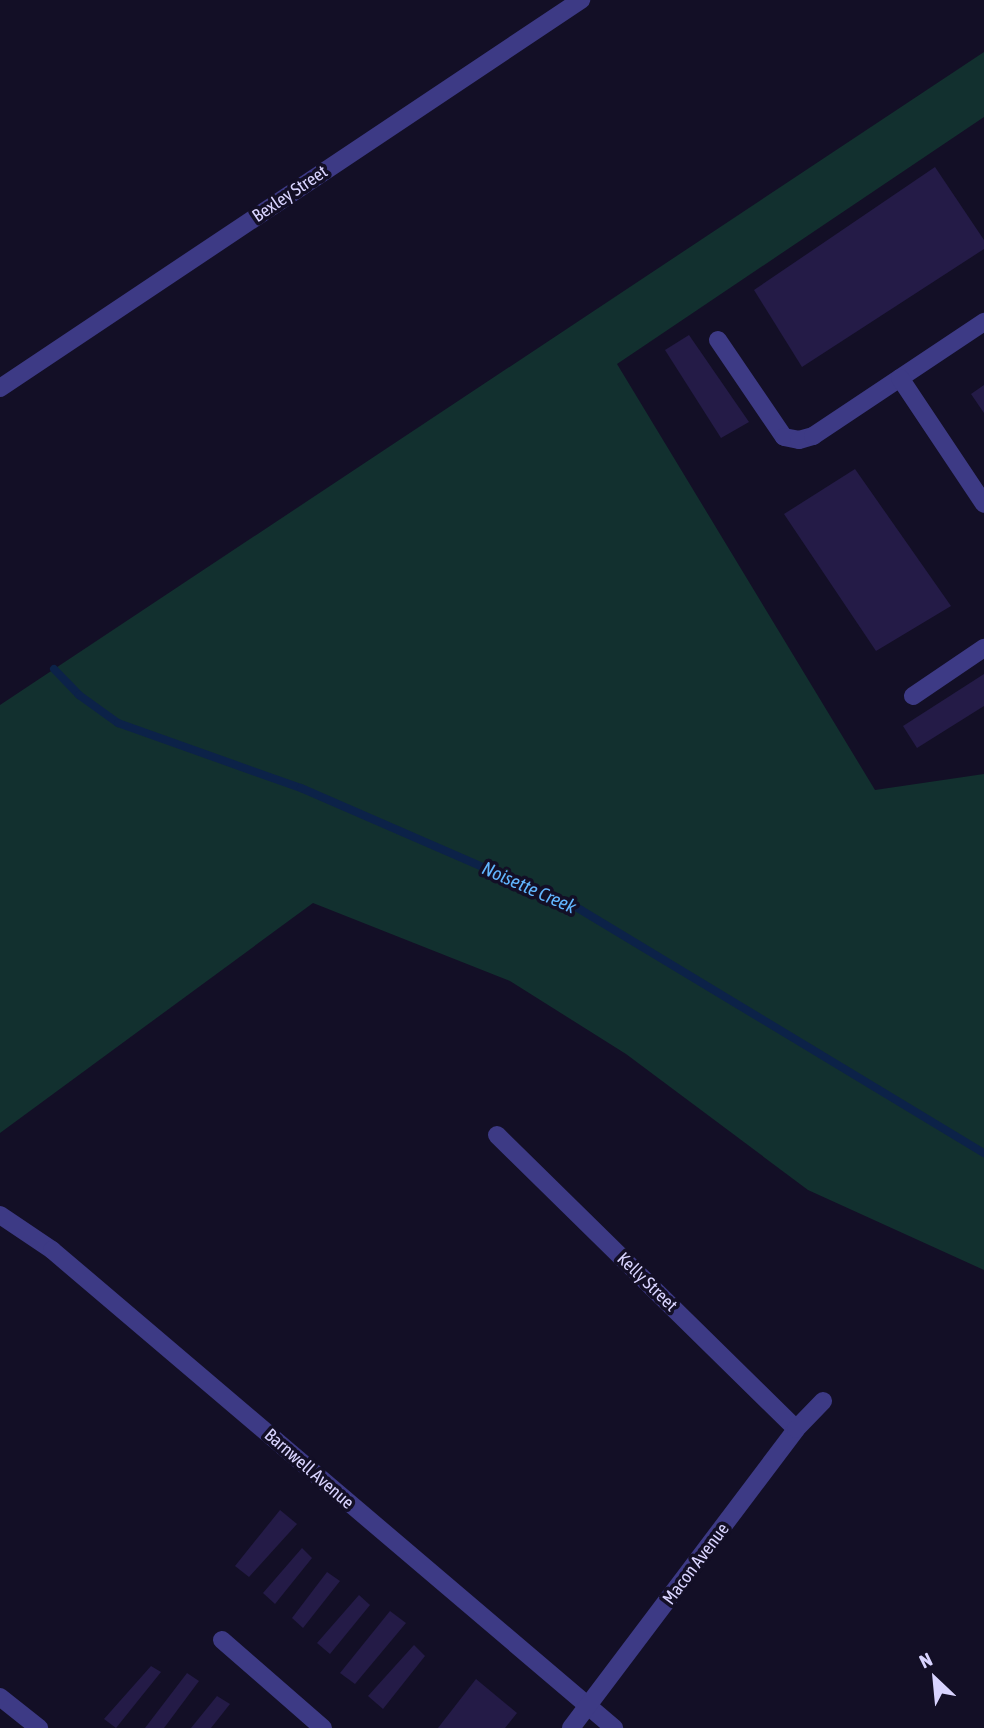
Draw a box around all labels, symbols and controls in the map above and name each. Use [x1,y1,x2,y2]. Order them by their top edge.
street label: Bexley Street [248,161,332,227]
water label: Noisette Creek [478,857,580,919]
street label: Kelly Street [612,1248,682,1316]
street label: Barnwell Avenue [260,1424,358,1514]
street label: Macon Avenue [658,1519,734,1609]
north arrow [900,1644,970,1714]
text: N [916,1648,936,1672]

